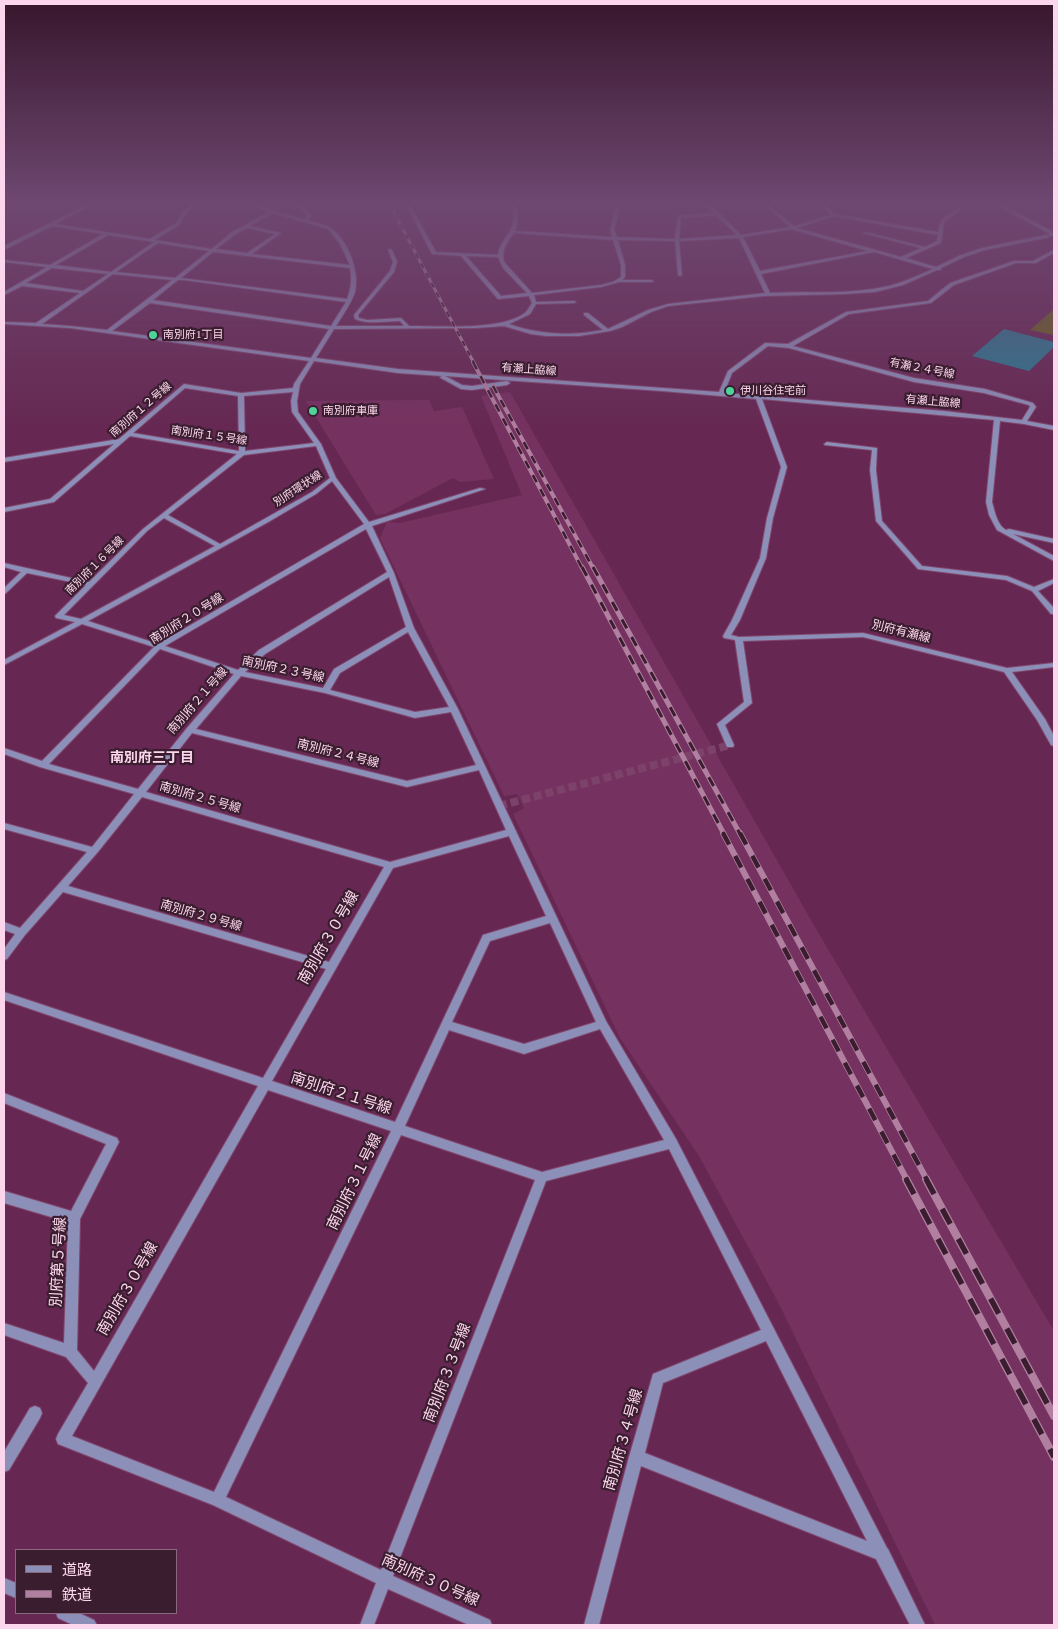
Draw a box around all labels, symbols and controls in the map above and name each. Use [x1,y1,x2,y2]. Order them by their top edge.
place label: 南別府1丁目 [163,328,223,342]
marker: 南別府1丁目 [147,329,159,341]
street label: 有瀬２４号線 [888,356,956,382]
street label: 有瀬上脇線 [501,361,557,379]
street label: 南別府１２号線 [108,380,174,440]
place label: 伊川谷住宅前 [740,384,806,398]
marker: 伊川谷住宅前 [724,385,736,397]
street label: 有瀬上脇線 [905,393,961,411]
place label: 南別府車庫 [323,404,378,418]
marker: 南別府車庫 [307,405,319,417]
street label: 南別府１５号線 [170,424,248,448]
street label: 別府環状線 [271,468,325,510]
street label: 南別府１６号線 [63,534,127,598]
street label: 南別府２０号線 [148,591,226,647]
street label: 別府有瀬線 [870,618,932,646]
street label: 南別府２３号線 [240,654,326,686]
street label: 南別府２１号線 [165,665,231,737]
street label: 南別府２４号線 [296,737,380,771]
district label: 南別府三丁目 [110,750,194,766]
street label: 南別府２５号線 [158,780,242,816]
street label: 南別府３０号線 [295,888,363,988]
street label: 南別府２９号線 [159,898,243,934]
street label: 南別府２１号線 [288,1069,394,1119]
street label: 南別府３１号線 [324,1131,386,1233]
street label: 別府第５号線 [48,1217,70,1307]
street label: 南別府３０号線 [94,1239,162,1339]
street label: 南別府３３号線 [421,1321,475,1425]
street label: 南別府３４号線 [601,1387,647,1493]
legend [15,1549,178,1614]
street label: 南別府３０号線 [378,1551,482,1611]
text: 道路 [62,1562,92,1578]
text: 鉄道 [62,1587,92,1603]

